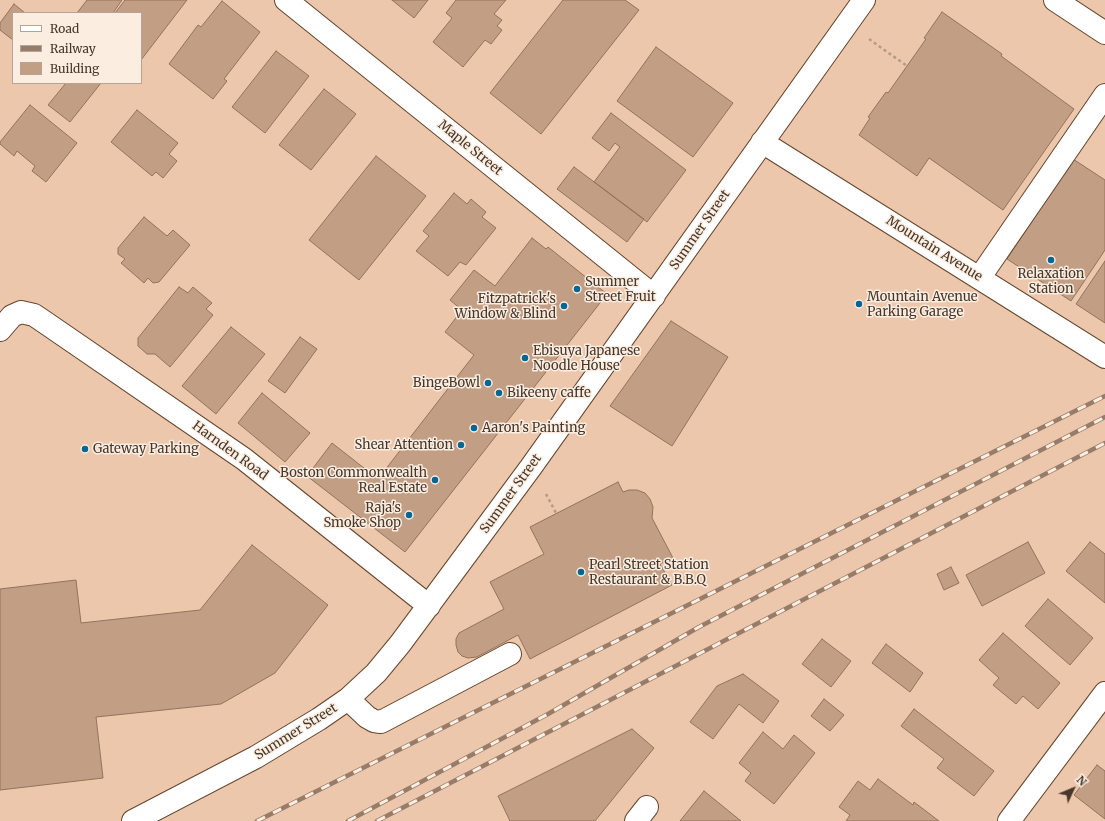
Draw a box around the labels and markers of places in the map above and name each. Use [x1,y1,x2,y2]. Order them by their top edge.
marker: Relaxation Station [1046,255,1056,265]
place label: Relaxation Station [1018,266,1084,297]
place label: Summer Street Fruit [585,274,656,305]
marker: Summer Street Fruit [572,284,582,294]
place label: Mountain Avenue Parking Garage [867,289,978,320]
place label: Fitzpatrick's Window & Blind [454,291,556,322]
marker: Mountain Avenue Parking Garage [854,299,864,309]
marker: Fitzpatrick's Window & Blind [559,301,569,311]
place label: Ebisuya Japanese Noodle House [533,343,640,374]
marker: Ebisuya Japanese Noodle House [520,353,530,363]
place label: BingeBowl [413,375,480,391]
marker: BingeBowl [483,378,493,388]
place label: Bikeeny caffe [507,385,591,401]
marker: Bikeeny caffe [494,388,504,398]
place label: Aaron's Painting [482,420,585,436]
marker: Aaron's Painting [469,423,479,433]
place label: Shear Attention [355,437,453,453]
marker: Shear Attention [456,440,466,450]
place label: Gateway Parking [93,441,199,457]
marker: Gateway Parking [80,444,90,454]
place label: Boston Commonwealth Real Estate [280,465,427,496]
marker: Boston Commonwealth Real Estate [430,475,440,485]
place label: Raja's Smoke Shop [324,500,401,531]
marker: Raja's Smoke Shop [404,510,414,520]
place label: Pearl Street Station Restaurant & B.B.Q [589,557,709,588]
marker: Pearl Street Station Restaurant & B.B.Q [576,567,586,577]

